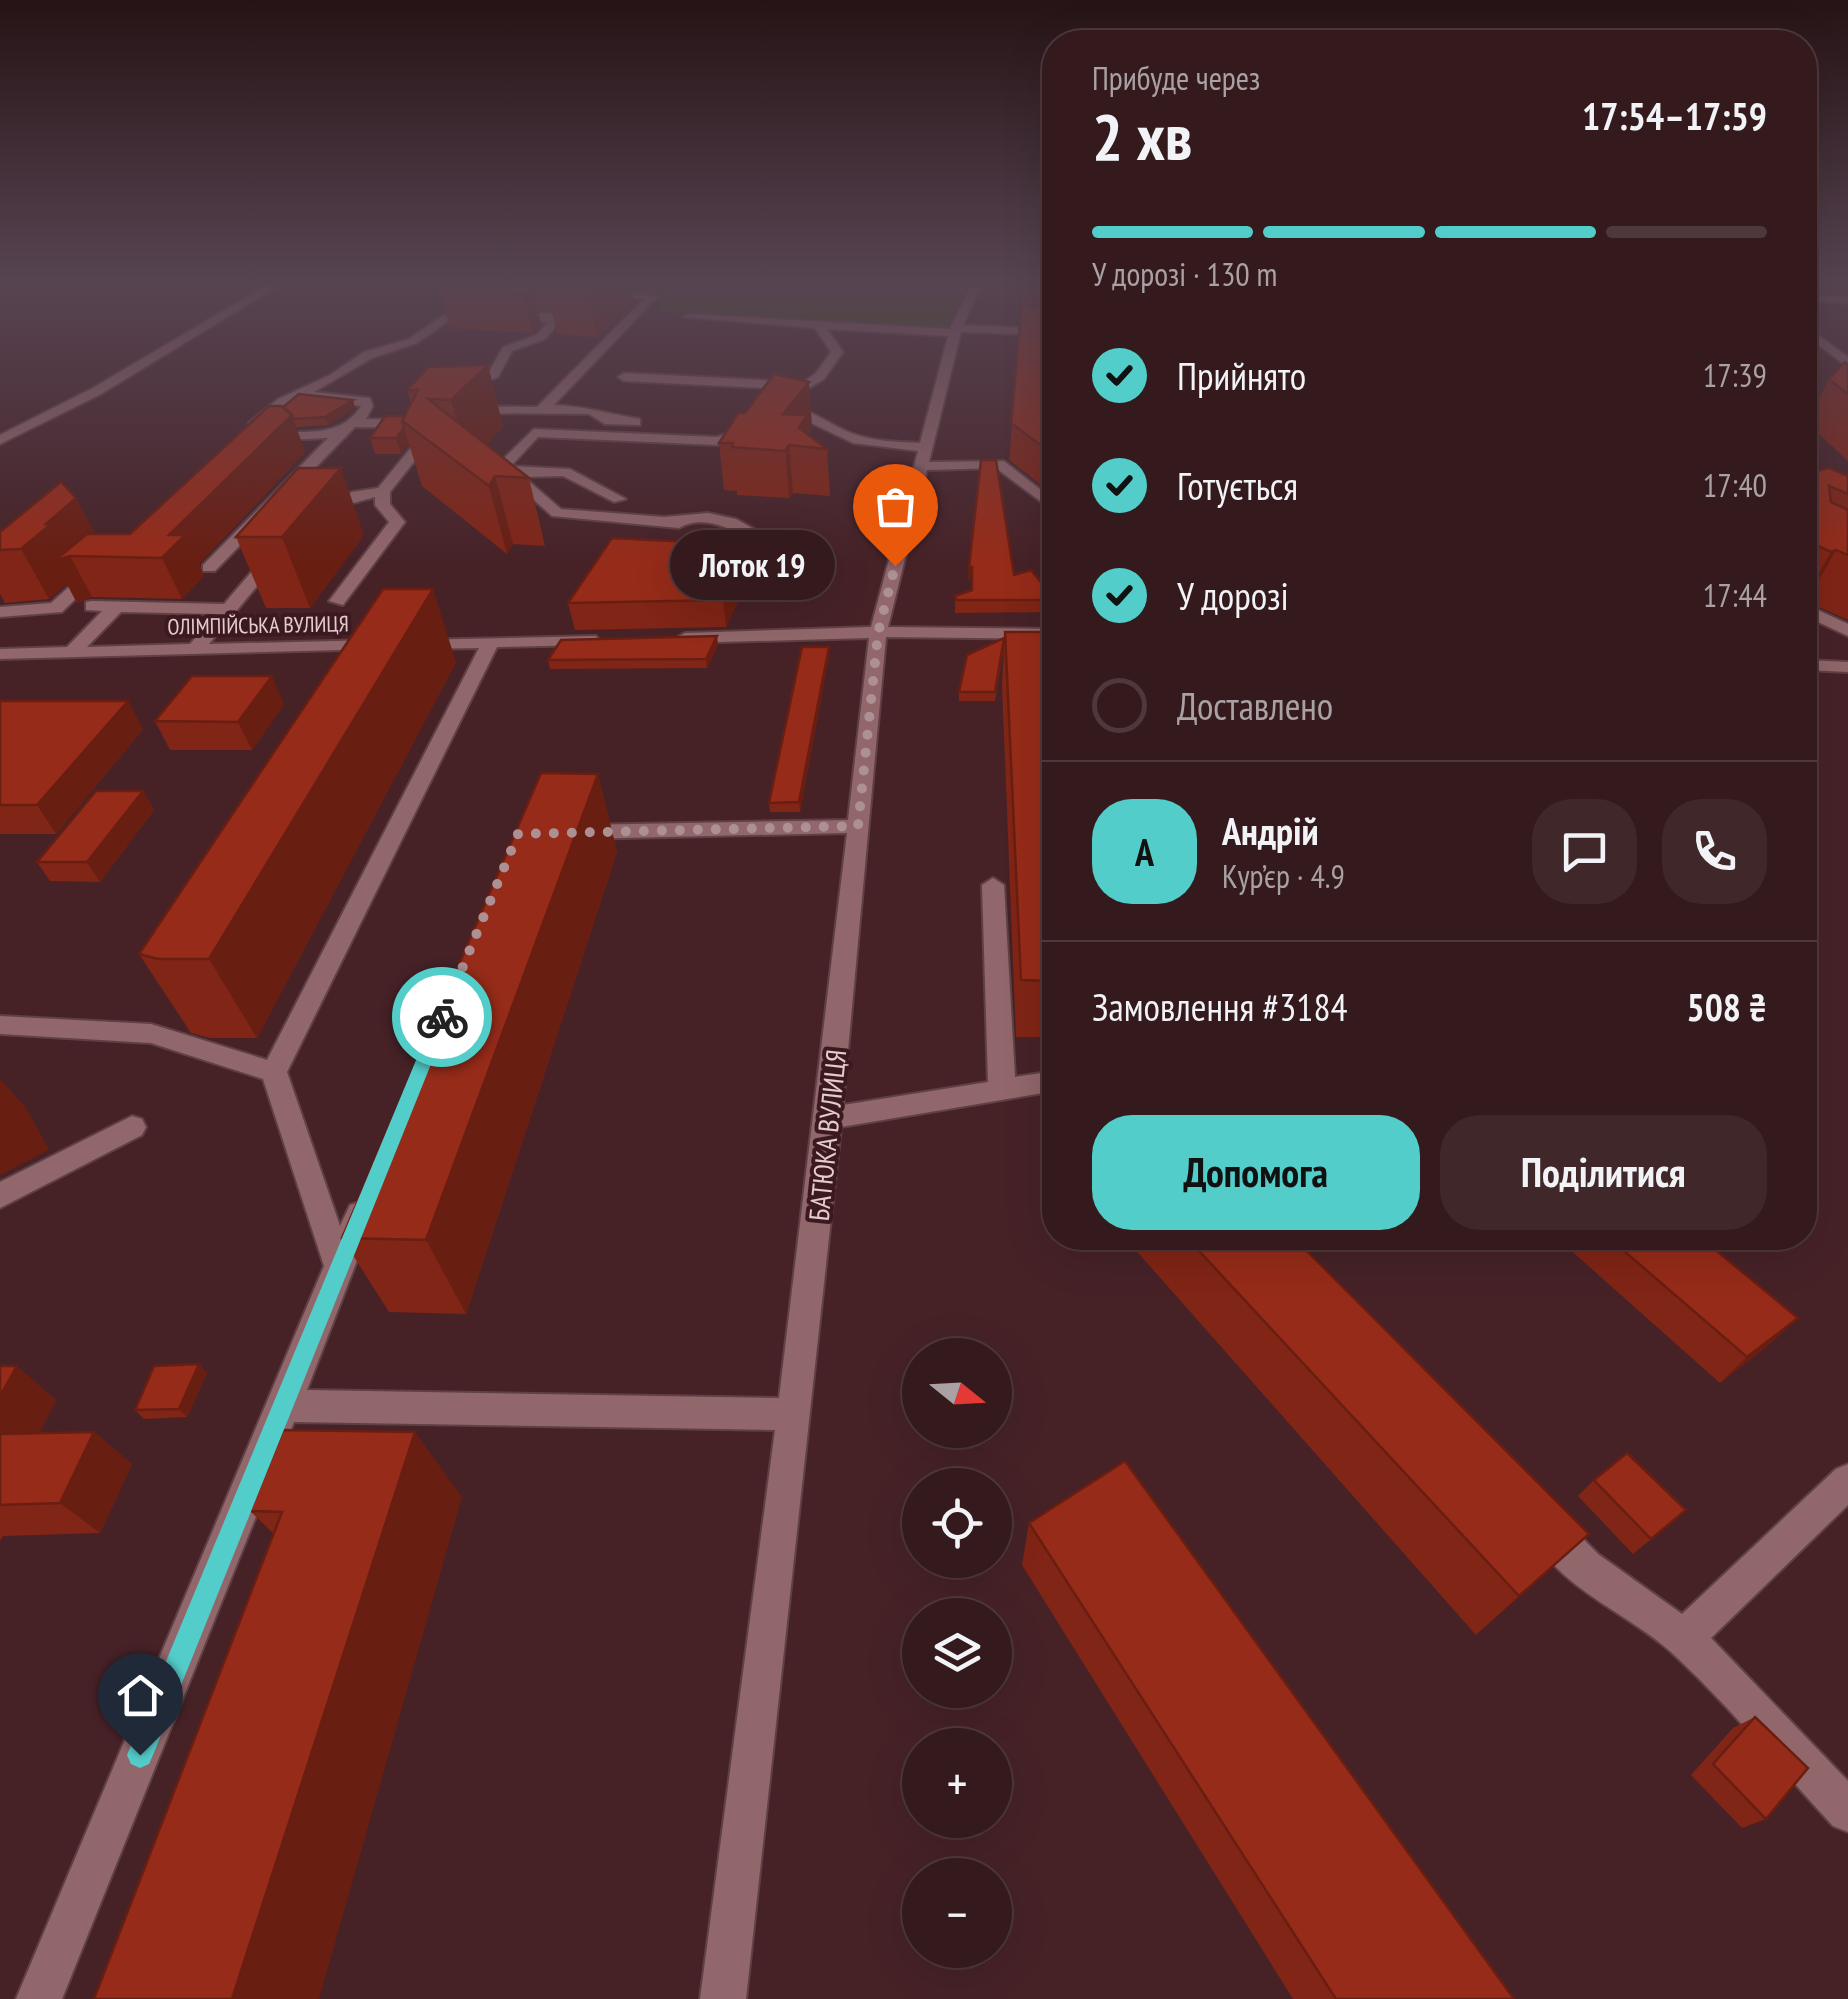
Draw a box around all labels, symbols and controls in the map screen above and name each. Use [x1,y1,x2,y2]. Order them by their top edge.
text: Прибуде через [1092,57,1260,99]
text: 17:54–17:59 [1582,91,1767,140]
text: 2 хв [1092,94,1192,178]
text: У дорозі · 130 m [1092,253,1277,295]
icon: check [1092,348,1147,403]
text: Прийнято [1177,351,1306,400]
text: 17:39 [1703,354,1767,396]
icon: check [1092,458,1147,513]
text: Готується [1177,461,1298,510]
pin [853,464,938,567]
text: 17:40 [1703,464,1767,506]
icon: bag [868,479,923,534]
callout: Лоток 19 [670,531,835,601]
text: Лоток 19 [700,544,805,586]
icon: check [1092,568,1147,623]
text: У дорозі [1177,571,1289,620]
text: 17:44 [1703,574,1767,616]
street label: ОЛІМПІЙСЬКА ВУЛИЦЯ [167,609,349,641]
text: Доставлено [1177,681,1333,730]
button: chat [1532,799,1637,904]
button: phone [1662,799,1767,904]
text: Андрій [1222,806,1319,855]
text: А [1135,827,1154,876]
text: Кур’єр · 4.9 [1222,855,1345,897]
courier [392,967,492,1067]
text: Замовлення #3184 [1092,982,1348,1031]
text: 508 ₴ [1687,982,1767,1031]
icon: bike [415,990,470,1045]
street label: БАТЮКА ВУЛИЦЯ [800,1048,854,1222]
button: Допомога [1092,1115,1420,1230]
button: Поділитися [1440,1115,1767,1230]
north arrow [902,1338,1012,1448]
map controls [902,1338,1012,1968]
button: locate [902,1468,1012,1578]
button: layers [902,1598,1012,1708]
pin [98,1653,183,1756]
icon: home [113,1668,168,1723]
button: + [902,1728,1012,1838]
button: − [902,1858,1012,1968]

